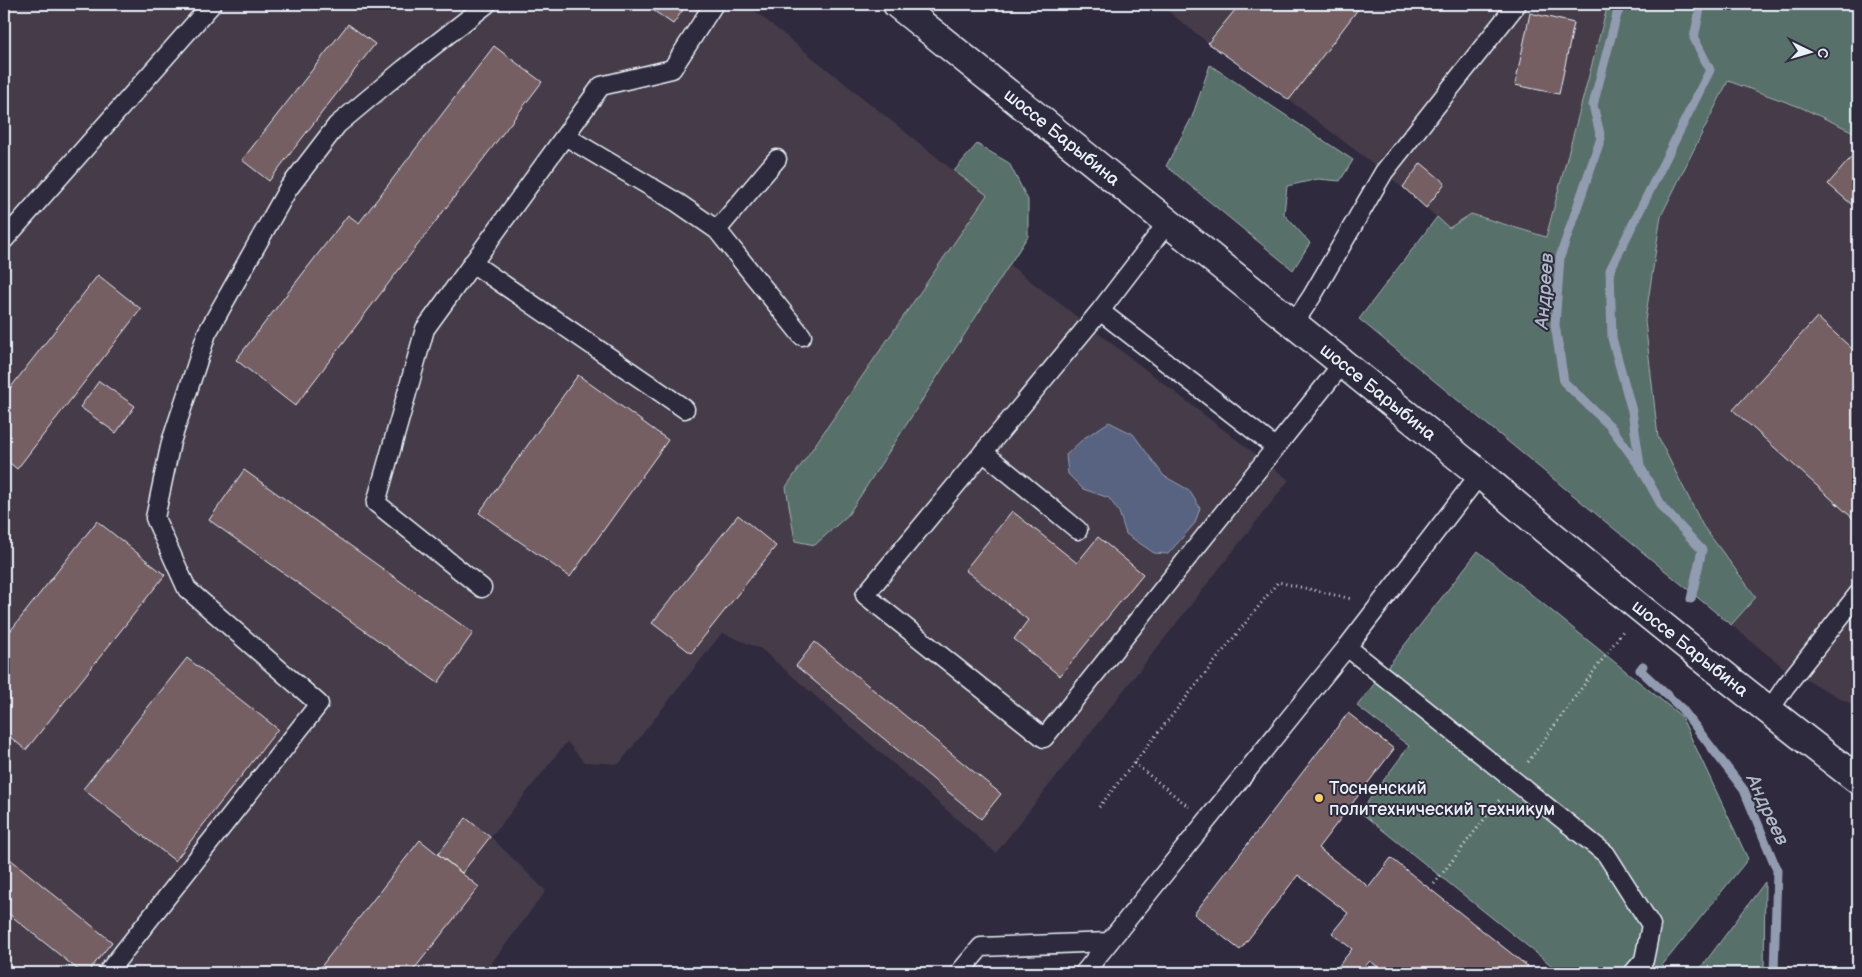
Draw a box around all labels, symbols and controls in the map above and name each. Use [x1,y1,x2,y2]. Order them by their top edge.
north arrow [1784,28,1834,78]
text: С [1814,47,1831,59]
street label: шоссе Барыбина [1000,84,1125,190]
water label: Андреев [1531,252,1559,331]
street label: шоссе Барыбина [1316,339,1441,445]
street label: шоссе Барыбина [1628,595,1753,701]
water label: Андреев [1740,770,1793,849]
place label: Тосненский политехнический техникум [1329,778,1555,820]
marker: Тосненский политехнический техникум [1313,792,1325,804]

